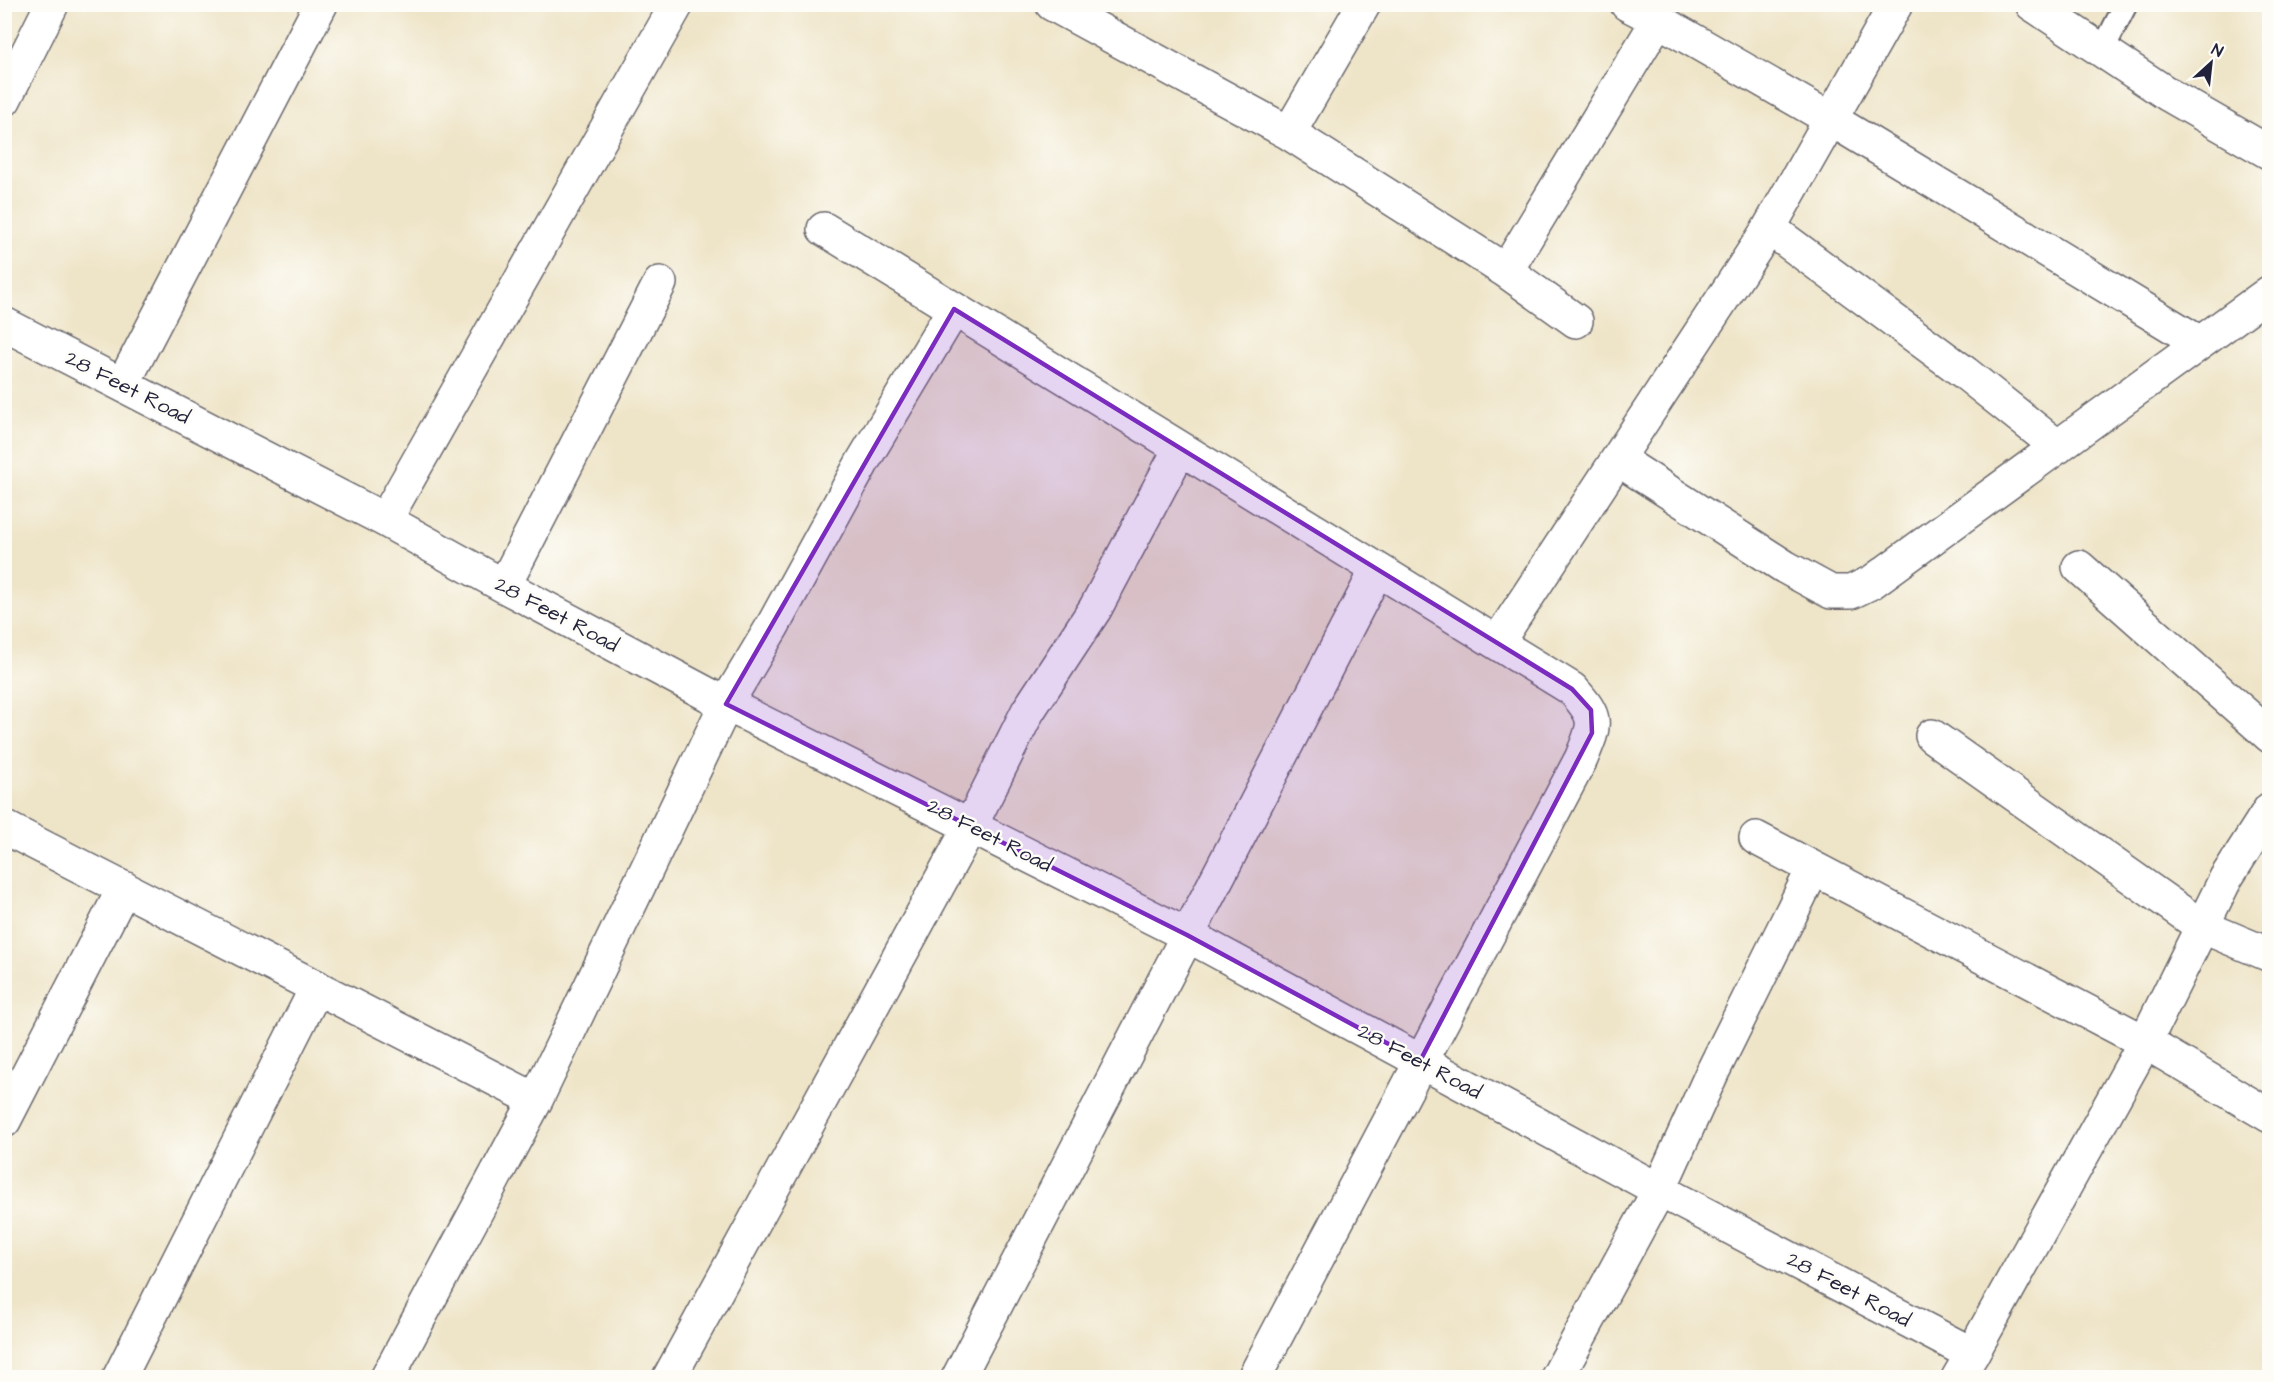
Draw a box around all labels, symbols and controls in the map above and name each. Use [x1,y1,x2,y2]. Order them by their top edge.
north arrow [2181,33,2241,93]
text: N [2208,38,2227,63]
street label: 28 Feet Road [60,344,195,431]
street label: 28 Feet Road [490,570,624,659]
street label: 28 Feet Road [922,792,1057,879]
street label: 28 Feet Road [1353,1017,1487,1106]
street label: 28 Feet Road [1782,1245,1916,1334]

